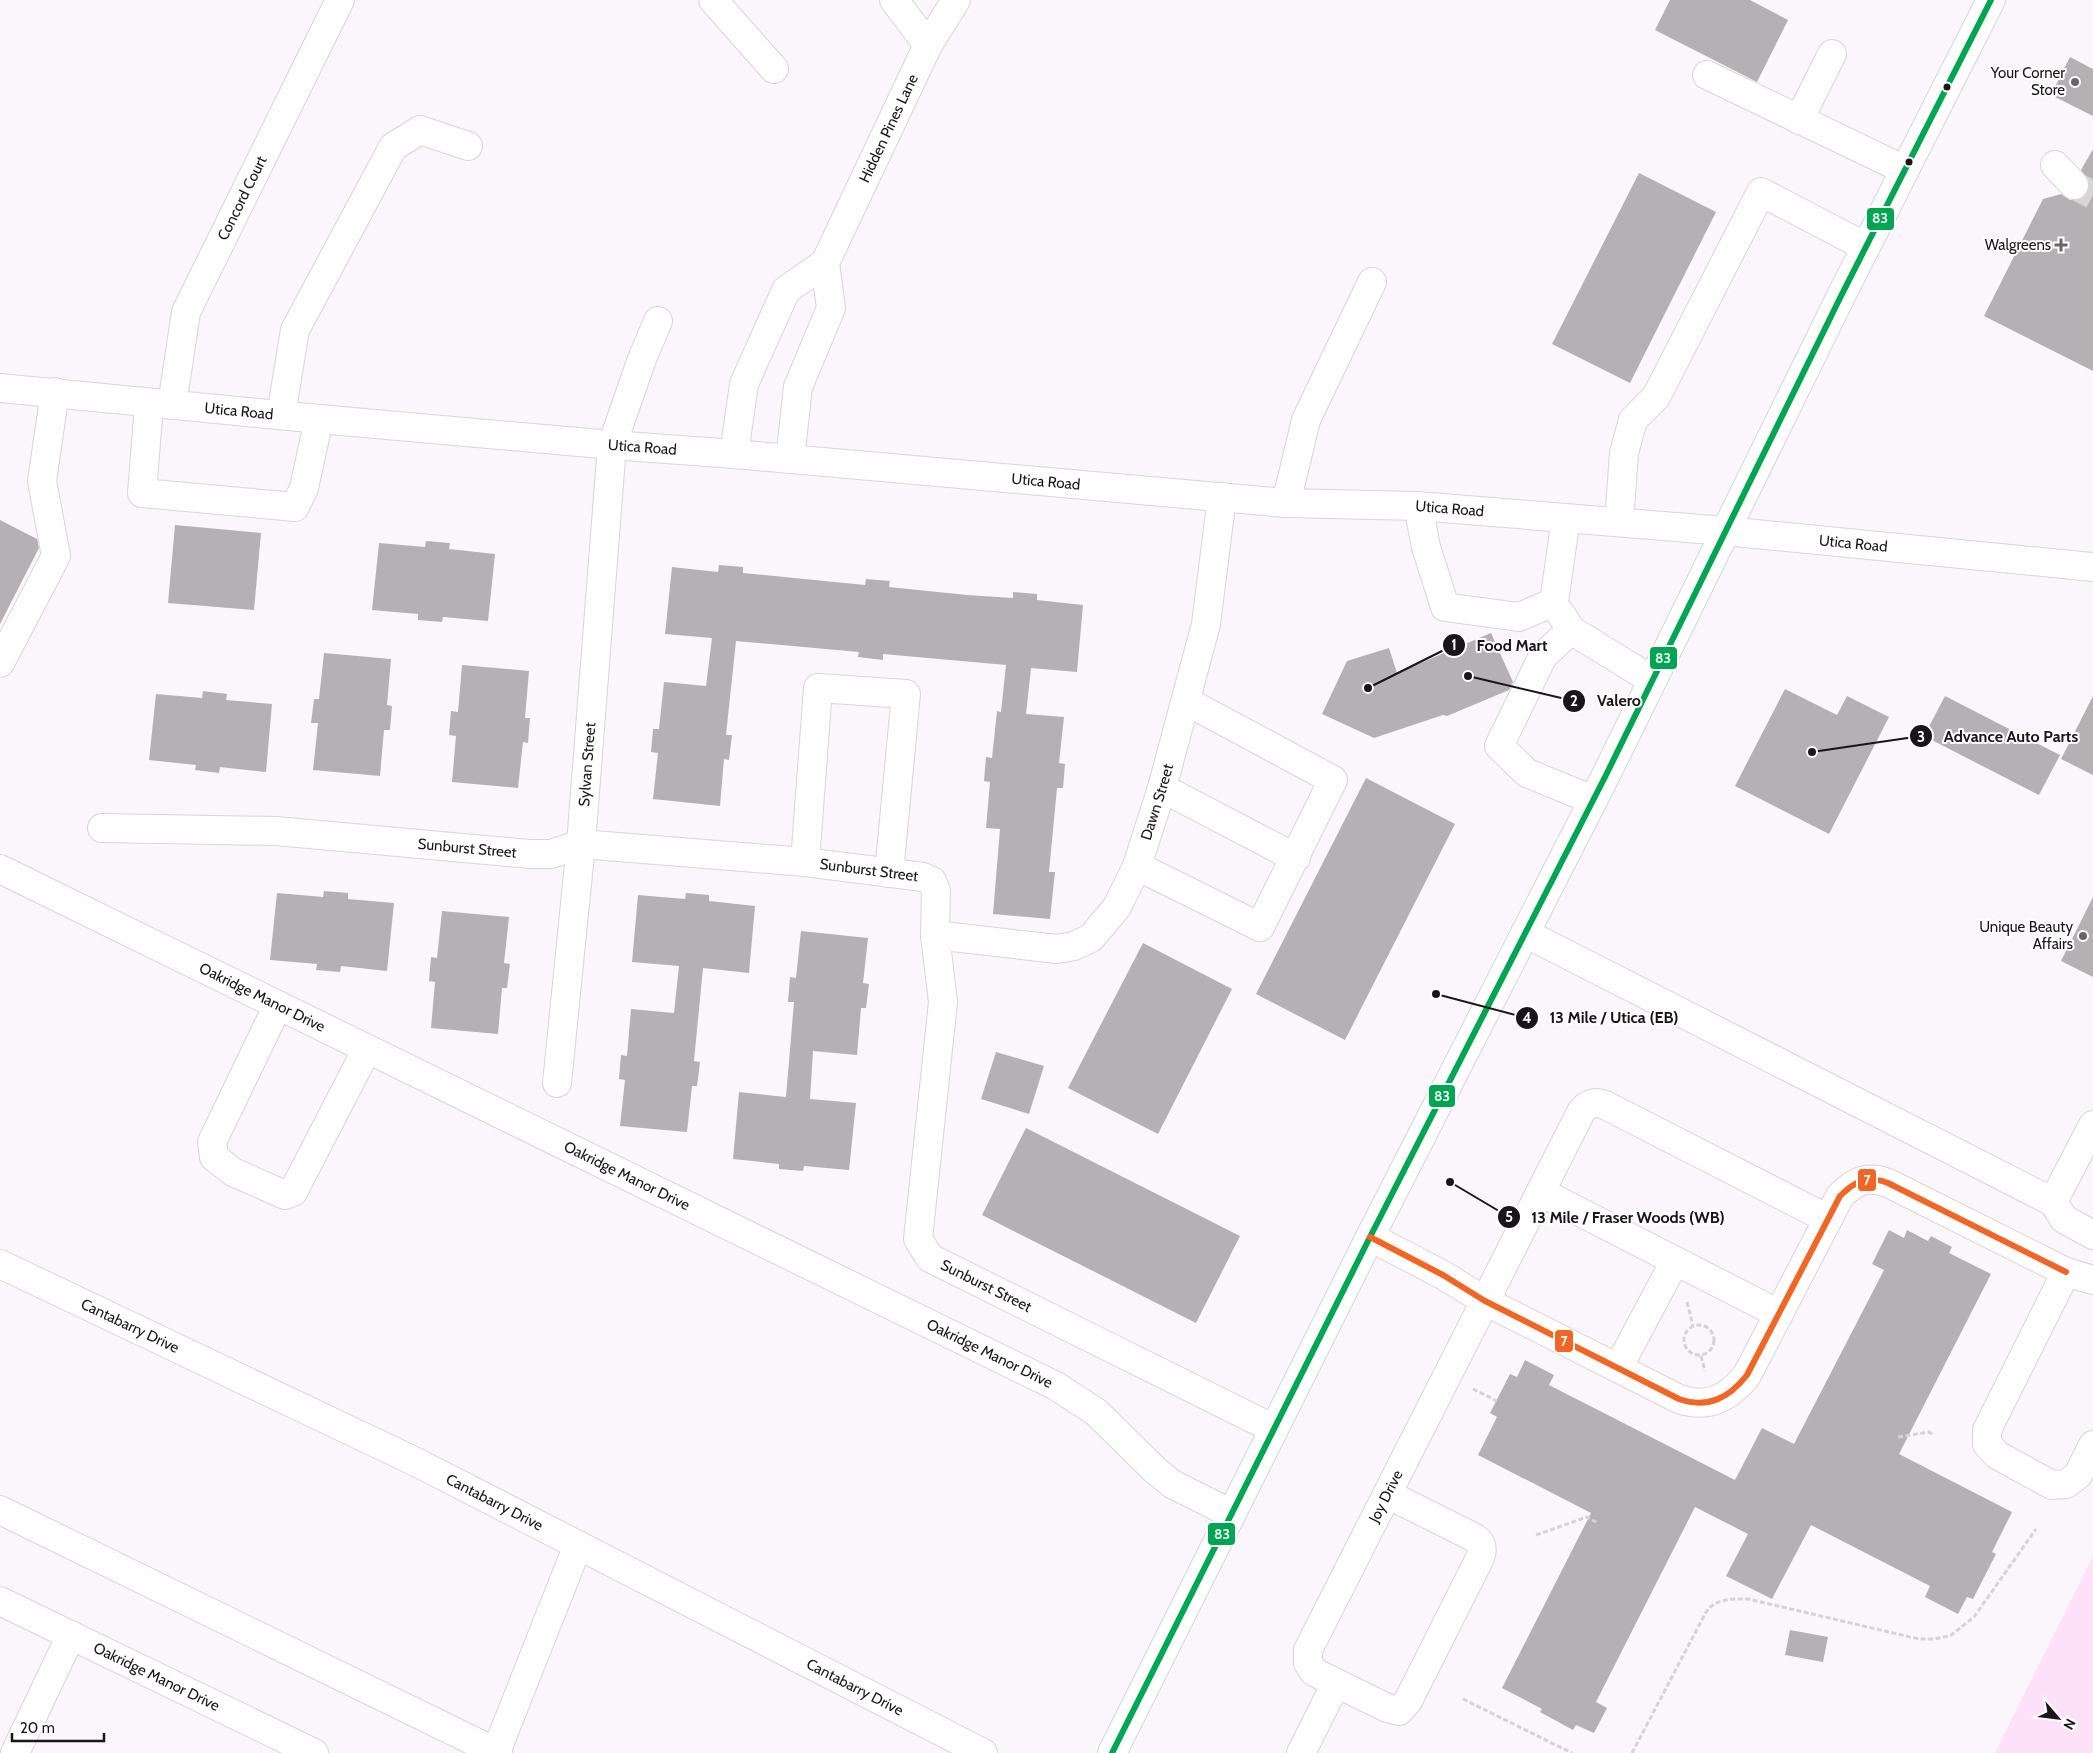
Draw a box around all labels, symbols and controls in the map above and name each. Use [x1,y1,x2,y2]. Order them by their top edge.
place label: Your Corner Store [1990,64,2065,99]
street label: Hidden Pines Lane [855,71,922,186]
marker: Your Corner Store [2069,76,2081,88]
unlabelled marker [1942,82,1952,92]
street label: Concord Court [214,153,271,243]
unlabelled marker [1904,157,1914,167]
line badge: 83 [1866,207,1895,231]
text: 83 [1872,209,1888,227]
place label: Walgreens [1985,236,2051,254]
marker: Walgreens [2055,239,2067,251]
street label: Utica Road [204,399,274,424]
street label: Utica Road [607,436,677,459]
street label: Utica Road [1011,470,1081,494]
street label: Utica Road [1415,497,1485,520]
street label: Utica Road [1818,531,1888,556]
callout: Food Mart [1441,630,1557,661]
text: 1 [1451,636,1457,654]
text: Food Mart [1477,636,1548,655]
line badge: 83 [1649,646,1678,670]
text: 83 [1655,649,1671,667]
callout: Valero [1562,685,1651,716]
text: Valero [1597,691,1641,710]
text: 2 [1570,692,1578,710]
callout: Advance Auto Parts [1909,721,2088,752]
street label: Sylvan Street [575,722,599,807]
text: Advance Auto Parts [1944,727,2078,746]
text: 3 [1917,728,1925,746]
street label: Dawn Street [1137,762,1177,843]
street label: Sunburst Street [417,835,517,862]
street label: Sunburst Street [819,855,919,885]
place label: Unique Beauty Affairs [1979,918,2073,953]
marker: Unique Beauty Affairs [2077,930,2089,942]
street label: Oakridge Manor Drive [196,959,328,1036]
callout: 13 Mile / Utica (EB) [1514,1002,1688,1033]
text: 13 Mile / Utica (EB) [1549,1008,1679,1027]
text: 4 [1522,1009,1532,1027]
line badge: 83 [1428,1084,1456,1108]
text: 83 [1434,1087,1450,1105]
street label: Oakridge Manor Drive [561,1138,693,1214]
line badge: 7 [1857,1168,1877,1192]
text: 7 [1863,1171,1871,1189]
callout: 13 Mile / Fraser Woods (WB) [1496,1202,1735,1233]
text: 5 [1505,1208,1513,1226]
text: 13 Mile / Fraser Woods (WB) [1531,1208,1725,1227]
street label: Sunburst Street [938,1256,1035,1316]
street label: Cantabarry Drive [78,1295,182,1357]
street label: Oakridge Manor Drive [924,1315,1056,1392]
line badge: 7 [1554,1329,1574,1353]
text: 7 [1560,1332,1568,1350]
street label: Joy Drive [1365,1467,1407,1526]
street label: Cantabarry Drive [443,1470,546,1535]
line badge: 83 [1207,1522,1236,1546]
text: 83 [1214,1525,1230,1543]
street label: Oakridge Manor Drive [91,1639,223,1715]
street label: Cantabarry Drive [803,1655,907,1720]
north arrow [2033,1693,2083,1743]
scale bar [12,1710,105,1742]
text: N [2059,1716,2080,1733]
text: 20 m [20,1719,55,1737]

